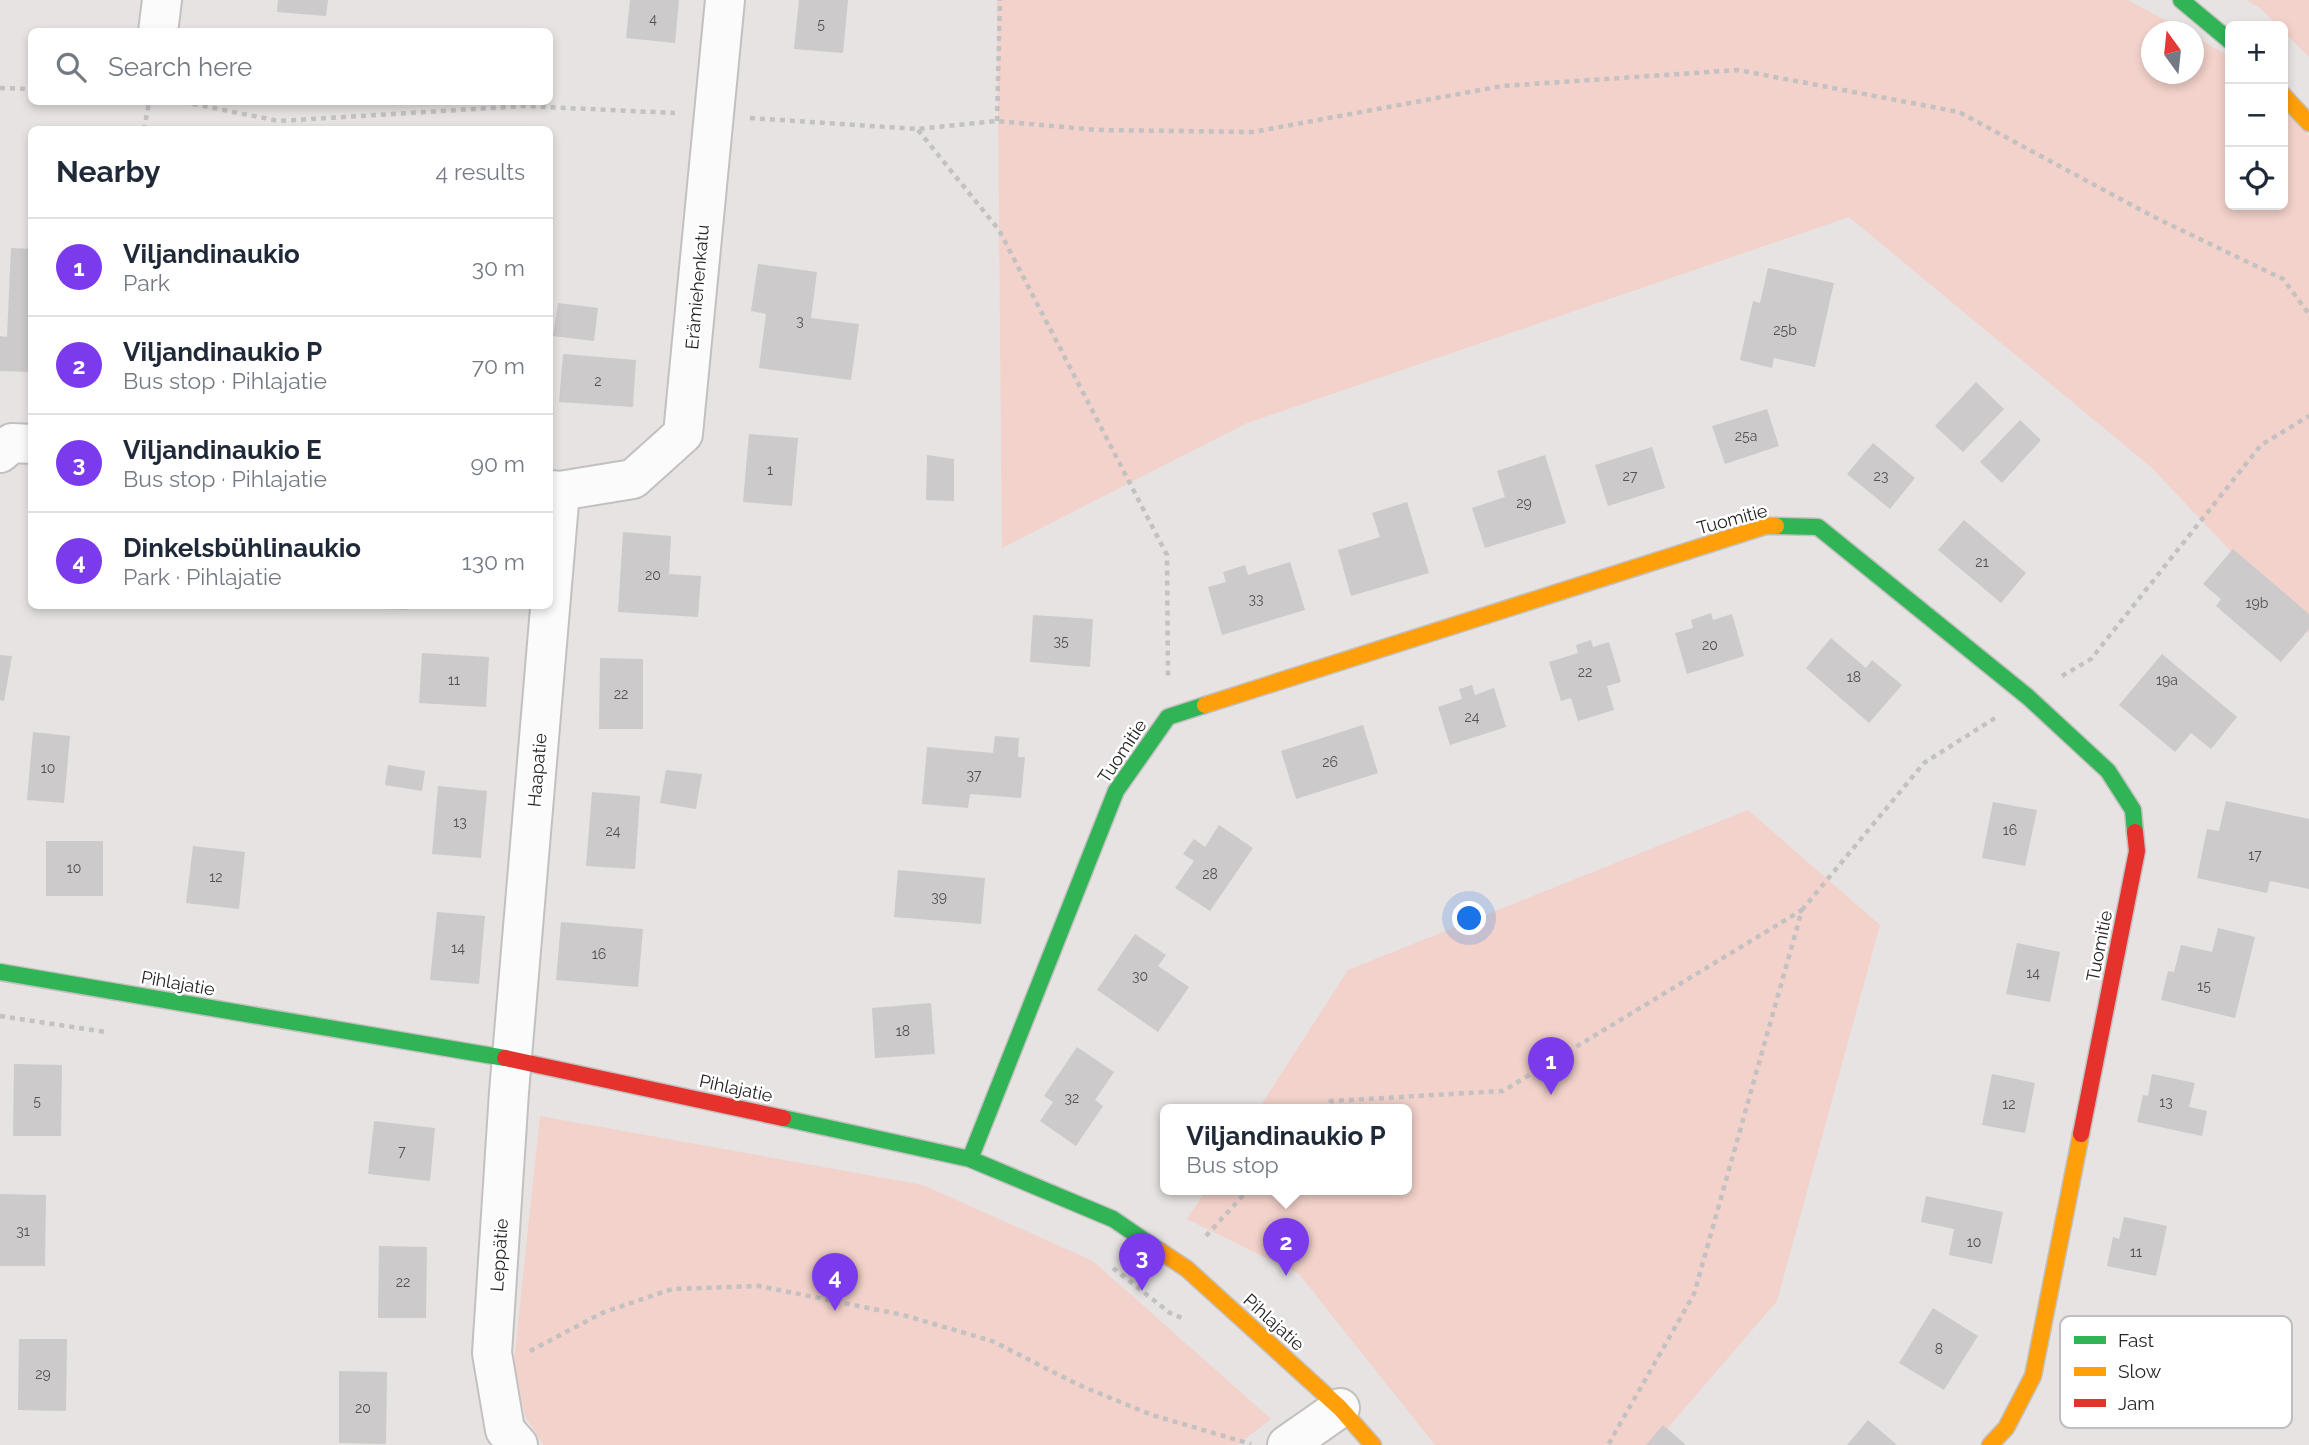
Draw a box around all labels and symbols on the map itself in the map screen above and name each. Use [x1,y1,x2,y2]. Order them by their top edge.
house number: 4 [649,11,657,27]
house number: 5 [817,16,825,32]
north arrow [2141,21,2204,84]
street label: Erämiehenkatu [681,224,713,350]
house number: 3 [796,313,804,329]
house number: 25b [1773,322,1797,338]
house number: 2 [594,373,602,389]
house number: 25a [1735,428,1757,444]
house number: 1 [767,462,773,478]
house number: 27 [1623,468,1638,484]
house number: 23 [1874,468,1888,484]
house number: 29 [1516,495,1532,511]
street label: Tuomitie [1695,499,1770,538]
house number: 21 [1975,554,1989,570]
house number: 20 [645,567,661,583]
house number: 33 [1249,591,1263,607]
house number: 19b [2246,595,2269,611]
house number: 35 [1053,633,1069,649]
house number: 20 [1702,637,1718,653]
house number: 22 [1578,664,1592,680]
house number: 18 [1847,669,1861,685]
house number: 11 [448,672,460,688]
house number: 19a [2156,672,2178,688]
house number: 22 [614,686,628,702]
house number: 24 [1465,709,1480,725]
street label: Tuomitie [1093,715,1151,787]
street label: Haapatie [523,732,551,808]
house number: 26 [1322,754,1338,770]
house number: 10 [41,760,55,776]
house number: 37 [967,767,982,783]
house number: 13 [453,814,467,830]
house number: 16 [2003,822,2017,838]
house number: 24 [606,823,621,839]
house number: 17 [2248,847,2262,863]
house number: 10 [67,860,81,876]
house number: 28 [1202,866,1218,882]
house number: 12 [209,869,223,885]
house number: 39 [931,889,947,905]
your location [1452,901,1486,935]
street label: Tuomitie [2082,908,2116,983]
house number: 14 [451,940,465,956]
house number: 16 [592,946,606,962]
house number: 14 [2026,965,2040,981]
street label: Pihlajatie [139,966,217,1000]
house number: 30 [1132,968,1148,984]
house number: 15 [2197,978,2211,994]
house number: 18 [896,1023,910,1039]
pin: 1 [1528,1037,1574,1095]
street label: Pihlajatie [697,1070,775,1106]
house number: 32 [1065,1090,1079,1106]
house number: 5 [33,1093,41,1109]
house number: 13 [2159,1094,2173,1110]
house number: 12 [2002,1096,2016,1112]
house number: 7 [398,1143,406,1159]
street label: Leppätie [486,1217,512,1292]
pin: 2 [1263,1218,1309,1276]
house number: 31 [16,1223,30,1239]
pin: 3 [1119,1233,1165,1291]
house number: 10 [1967,1234,1981,1250]
house number: 11 [2130,1244,2142,1260]
pin: 4 [812,1253,858,1311]
house number: 22 [396,1274,410,1290]
street label: Pihlajatie [1239,1289,1309,1355]
legend [2060,1316,2292,1428]
text: Fast [2118,1329,2154,1351]
house number: 8 [1935,1341,1943,1357]
text: Slow [2118,1360,2162,1382]
house number: 29 [35,1366,51,1382]
text: Jam [2118,1392,2155,1414]
house number: 20 [355,1400,371,1416]

